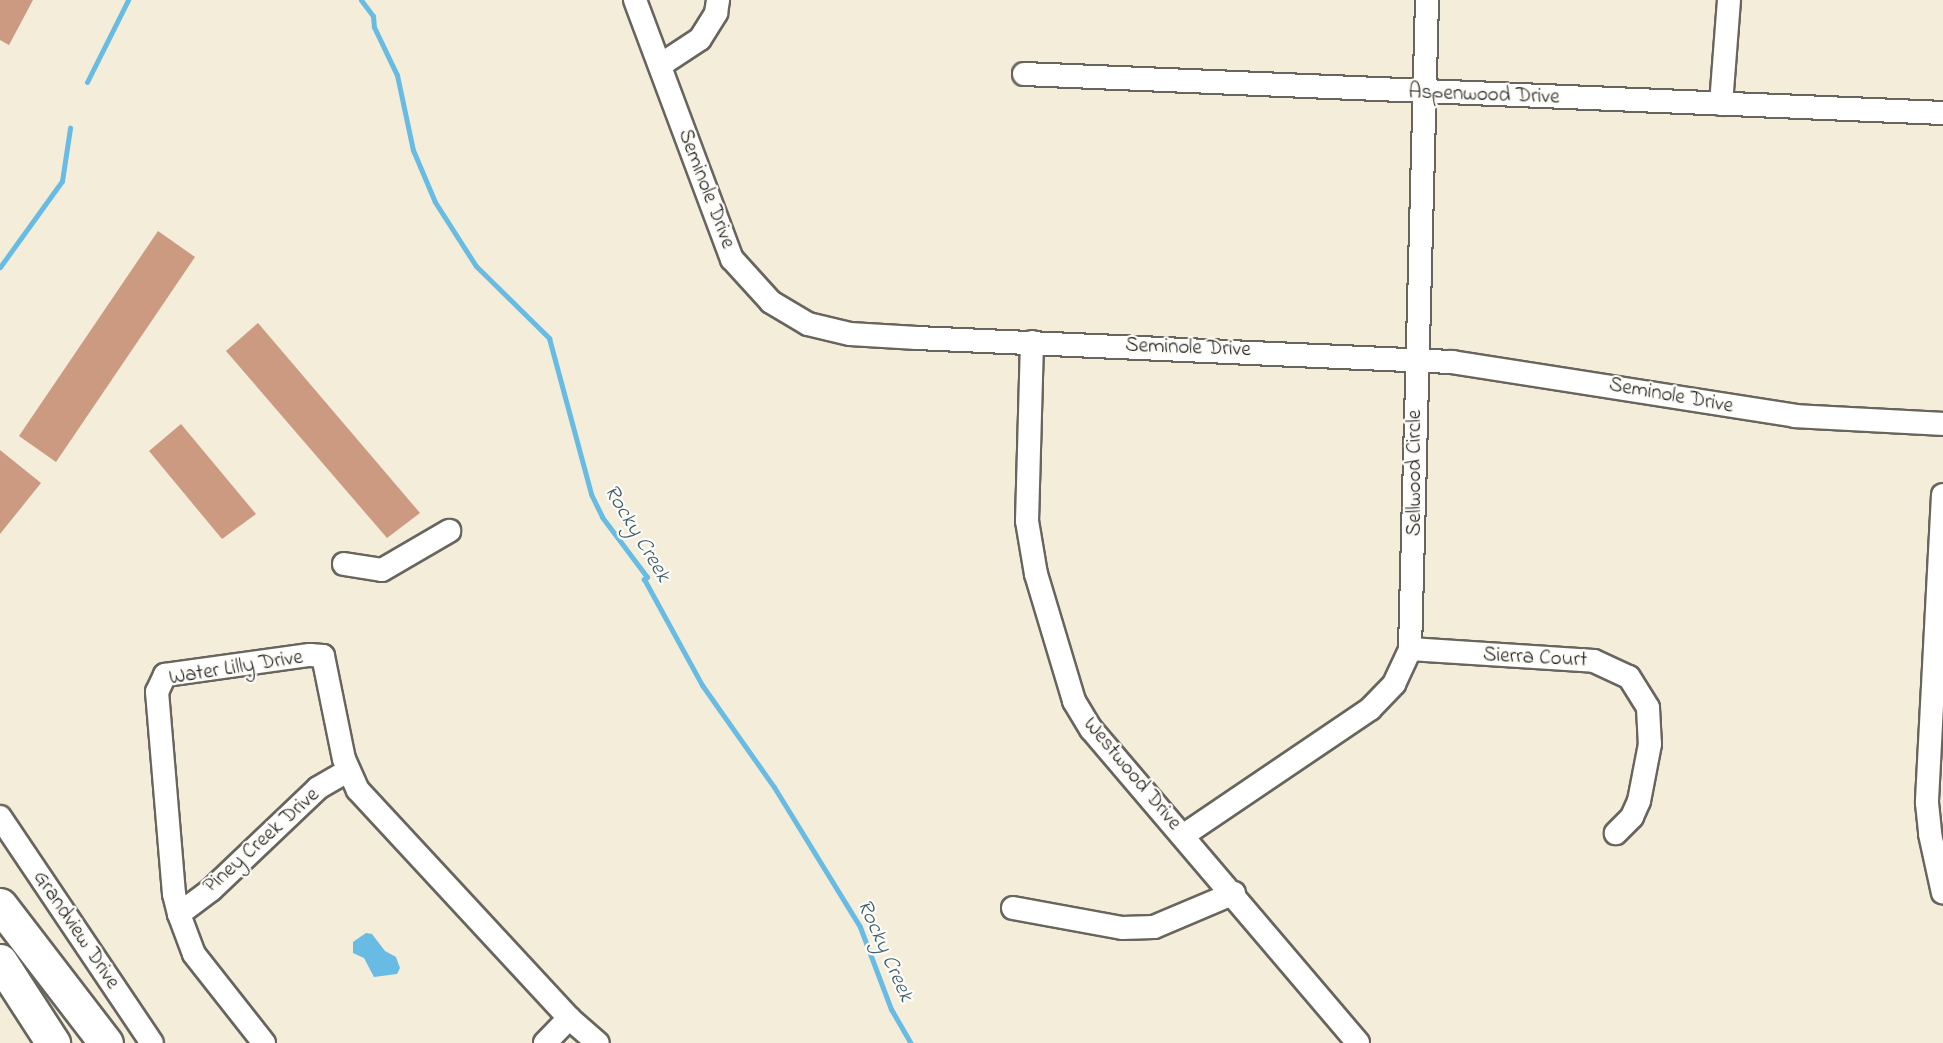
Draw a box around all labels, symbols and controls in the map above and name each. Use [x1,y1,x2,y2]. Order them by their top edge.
street label: Aspenwood Drive [1408,80,1560,110]
street label: Seminole Drive [672,126,740,252]
street label: Seminole Drive [1125,333,1251,363]
street label: Seminole Drive [1607,373,1735,419]
street label: Sellwood Circle [1402,410,1428,536]
water label: Rocky Creek [597,480,675,588]
street label: Sierra Court [1482,643,1588,673]
street label: Water Lilly Drive [167,645,305,691]
street label: Westwood Drive [1077,712,1187,836]
street label: Piney Creek Drive [199,783,325,899]
street label: Grandview Drive [27,866,125,994]
water label: Rocky Creek [850,896,918,1006]

